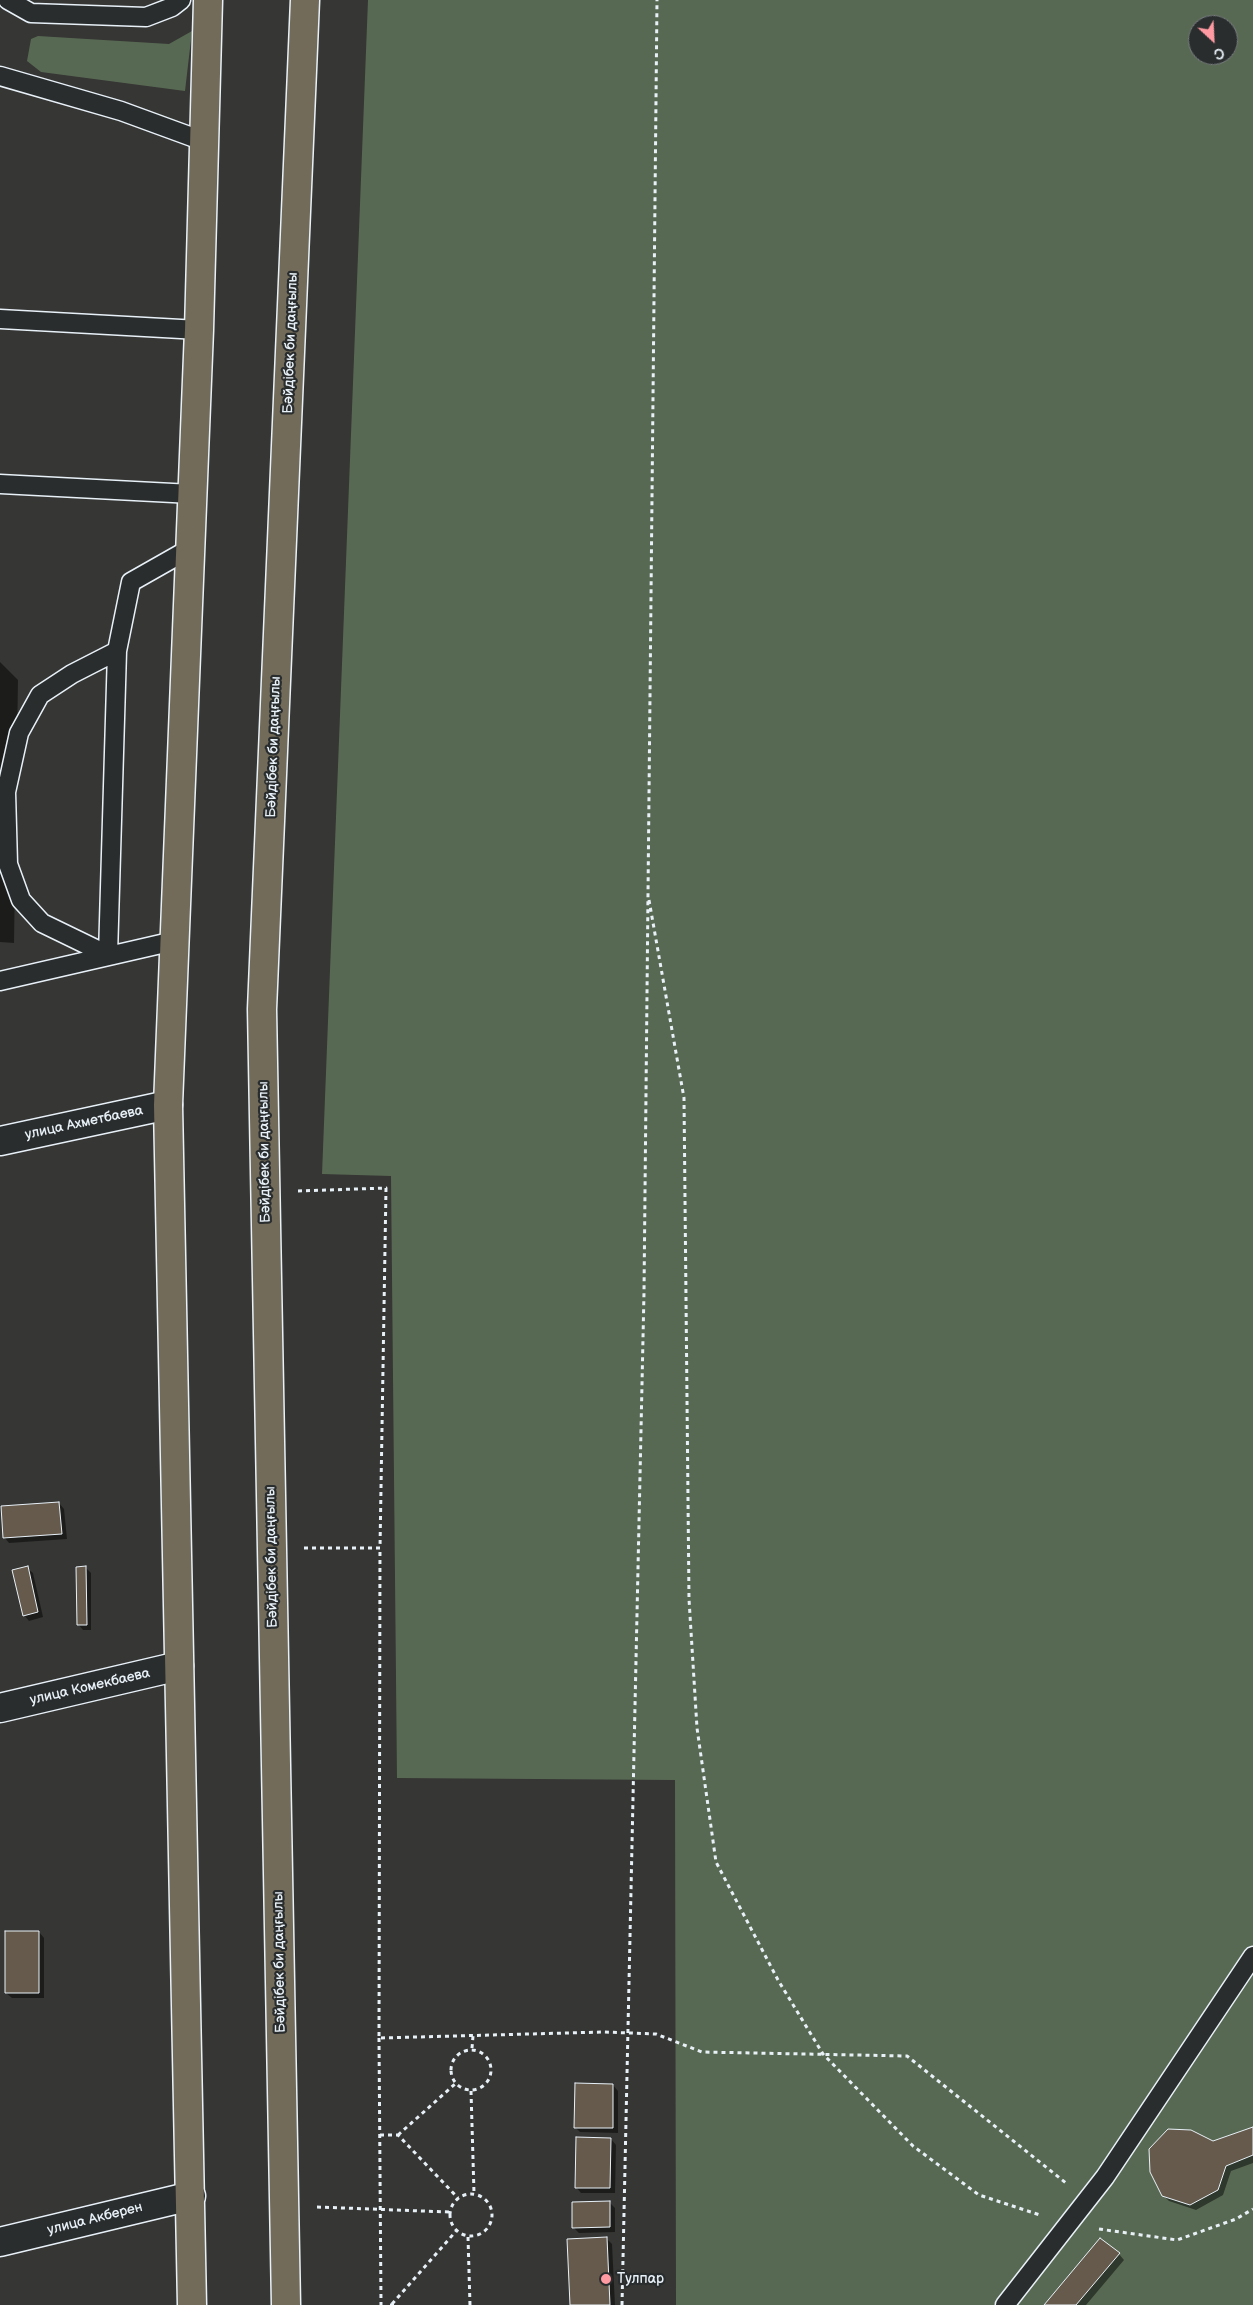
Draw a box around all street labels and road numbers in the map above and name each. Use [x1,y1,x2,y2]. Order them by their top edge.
street label: Бәйдібек би даңғылы [280,272,302,414]
street label: Бәйдібек би даңғылы [263,676,285,818]
street label: Бәйдібек би даңғылы [255,1081,275,1223]
street label: улица Ахметбаева [23,1102,145,1144]
street label: Бәйдібек би даңғылы [262,1486,282,1628]
street label: улица Комекбаева [28,1665,152,1709]
street label: Бәйдібек би даңғылы [270,1891,290,2033]
street label: улица Акберен [46,2199,144,2239]

